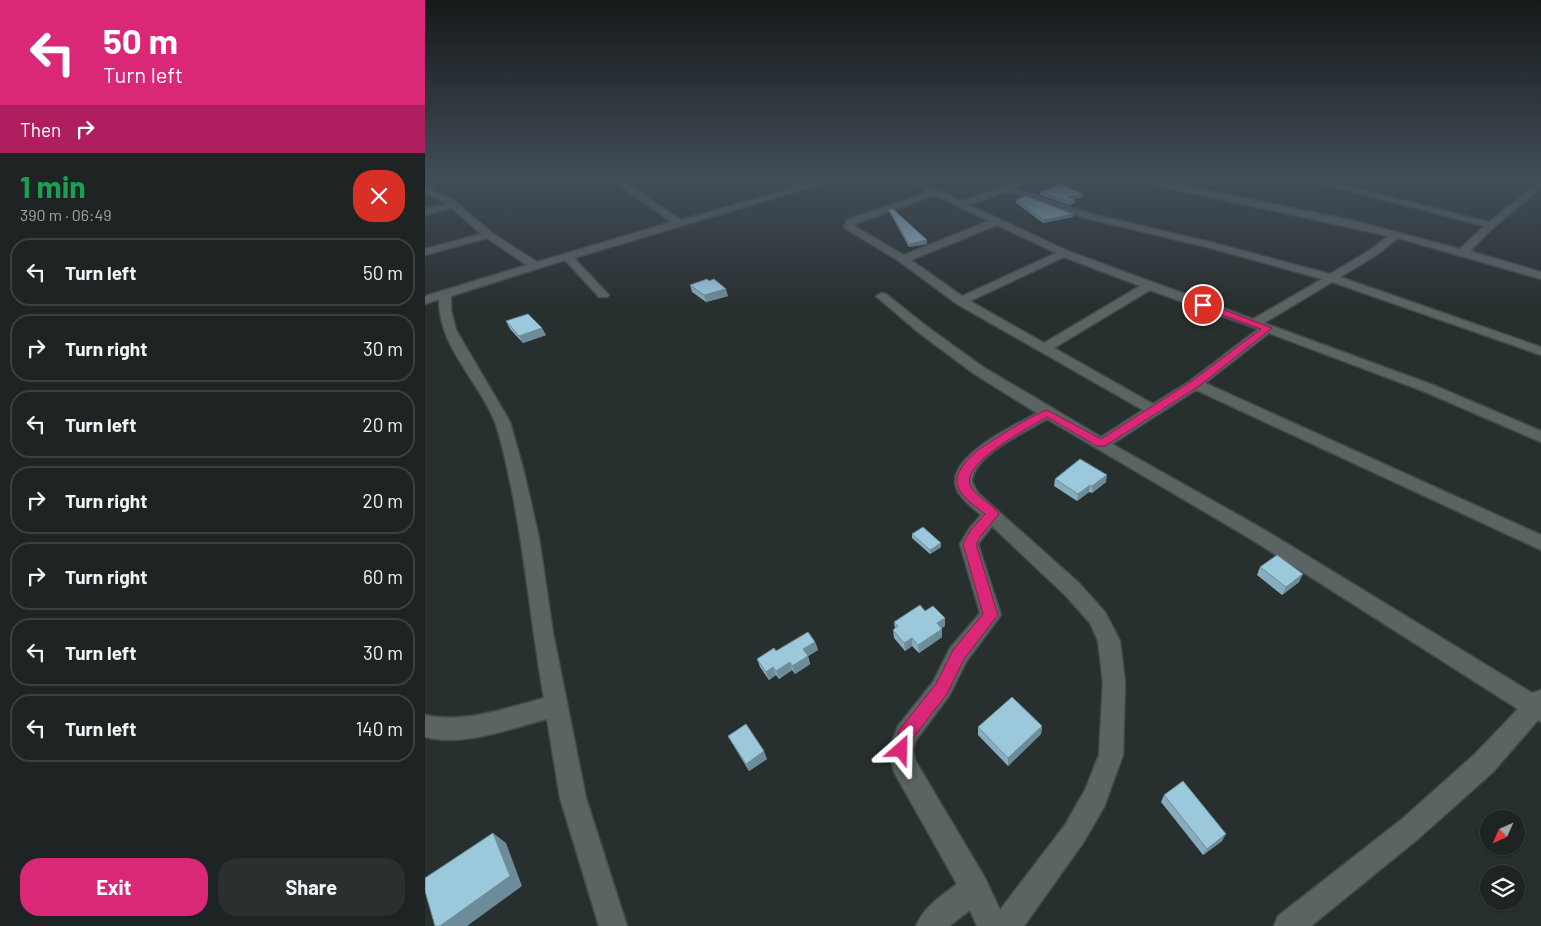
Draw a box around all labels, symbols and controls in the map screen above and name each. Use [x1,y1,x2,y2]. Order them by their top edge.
text: 50 m [103,19,178,61]
icon: left [20,20,85,85]
text: Turn left [103,61,183,87]
icon: right [71,115,99,143]
text: Then [20,118,61,141]
text: 1 min [20,168,86,204]
button: close [353,170,405,222]
text: 390 m · 06:49 [20,205,112,224]
icon: left [22,258,50,286]
text: Turn left [65,261,136,284]
text: 50 m [363,261,403,284]
pin [1182,284,1224,326]
icon: arrive [1189,291,1217,319]
icon: right [22,334,50,362]
text: Turn right [65,337,147,360]
text: 30 m [363,337,403,360]
icon: left [22,410,50,438]
text: Turn left [65,413,136,436]
text: 20 m [363,413,403,436]
icon: right [22,486,50,514]
text: Turn right [65,489,147,512]
text: 20 m [363,489,403,512]
icon: right [22,562,50,590]
text: Turn right [65,565,147,588]
text: 60 m [363,565,403,588]
icon: left [22,638,50,666]
text: Turn left [65,641,136,664]
text: 30 m [363,641,403,664]
icon: left [22,714,50,742]
text: Turn left [65,717,136,740]
text: 140 m [356,717,403,740]
position arrow [874,723,926,775]
north arrow [1480,810,1525,855]
map controls [1480,810,1525,910]
button: Exit [20,858,208,916]
button: Share [218,858,405,916]
button: layers [1480,865,1525,910]

